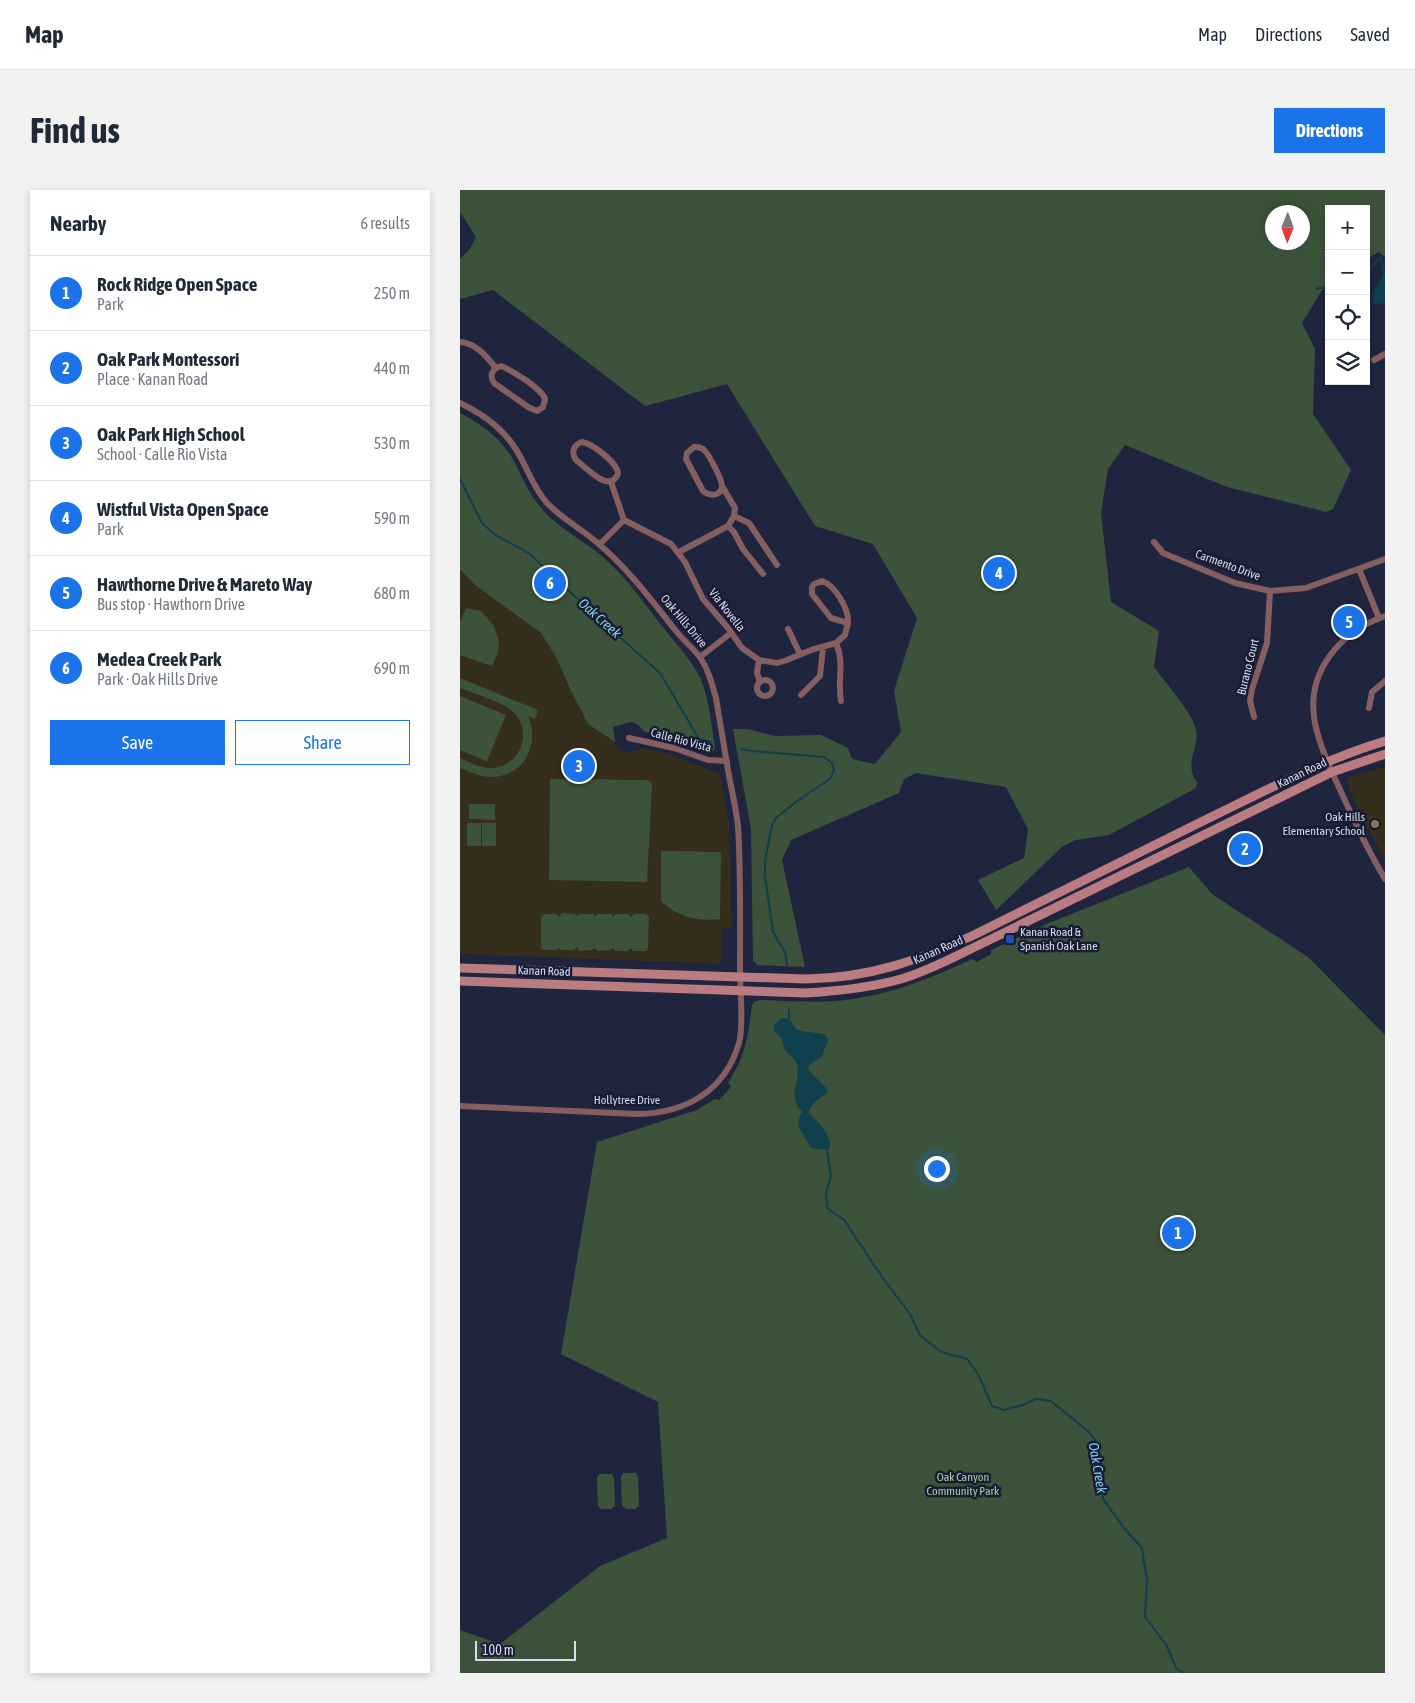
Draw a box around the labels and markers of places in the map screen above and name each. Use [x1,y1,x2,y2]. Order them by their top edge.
pin: 4 [983,554,1015,592]
pin: 6 [534,564,566,602]
pin: 5 [1333,603,1365,641]
pin: 3 [563,747,595,785]
place label: Oak Hills Elementary School [1283,810,1366,838]
marker: Oak Hills Elementary School [1369,818,1381,830]
pin: 2 [1229,830,1261,868]
place label: Kanan Road & Spanish Oak Lane [1020,925,1098,953]
marker: Kanan Road & Spanish Oak Lane [1004,933,1016,945]
pin: 1 [1162,1214,1194,1252]

